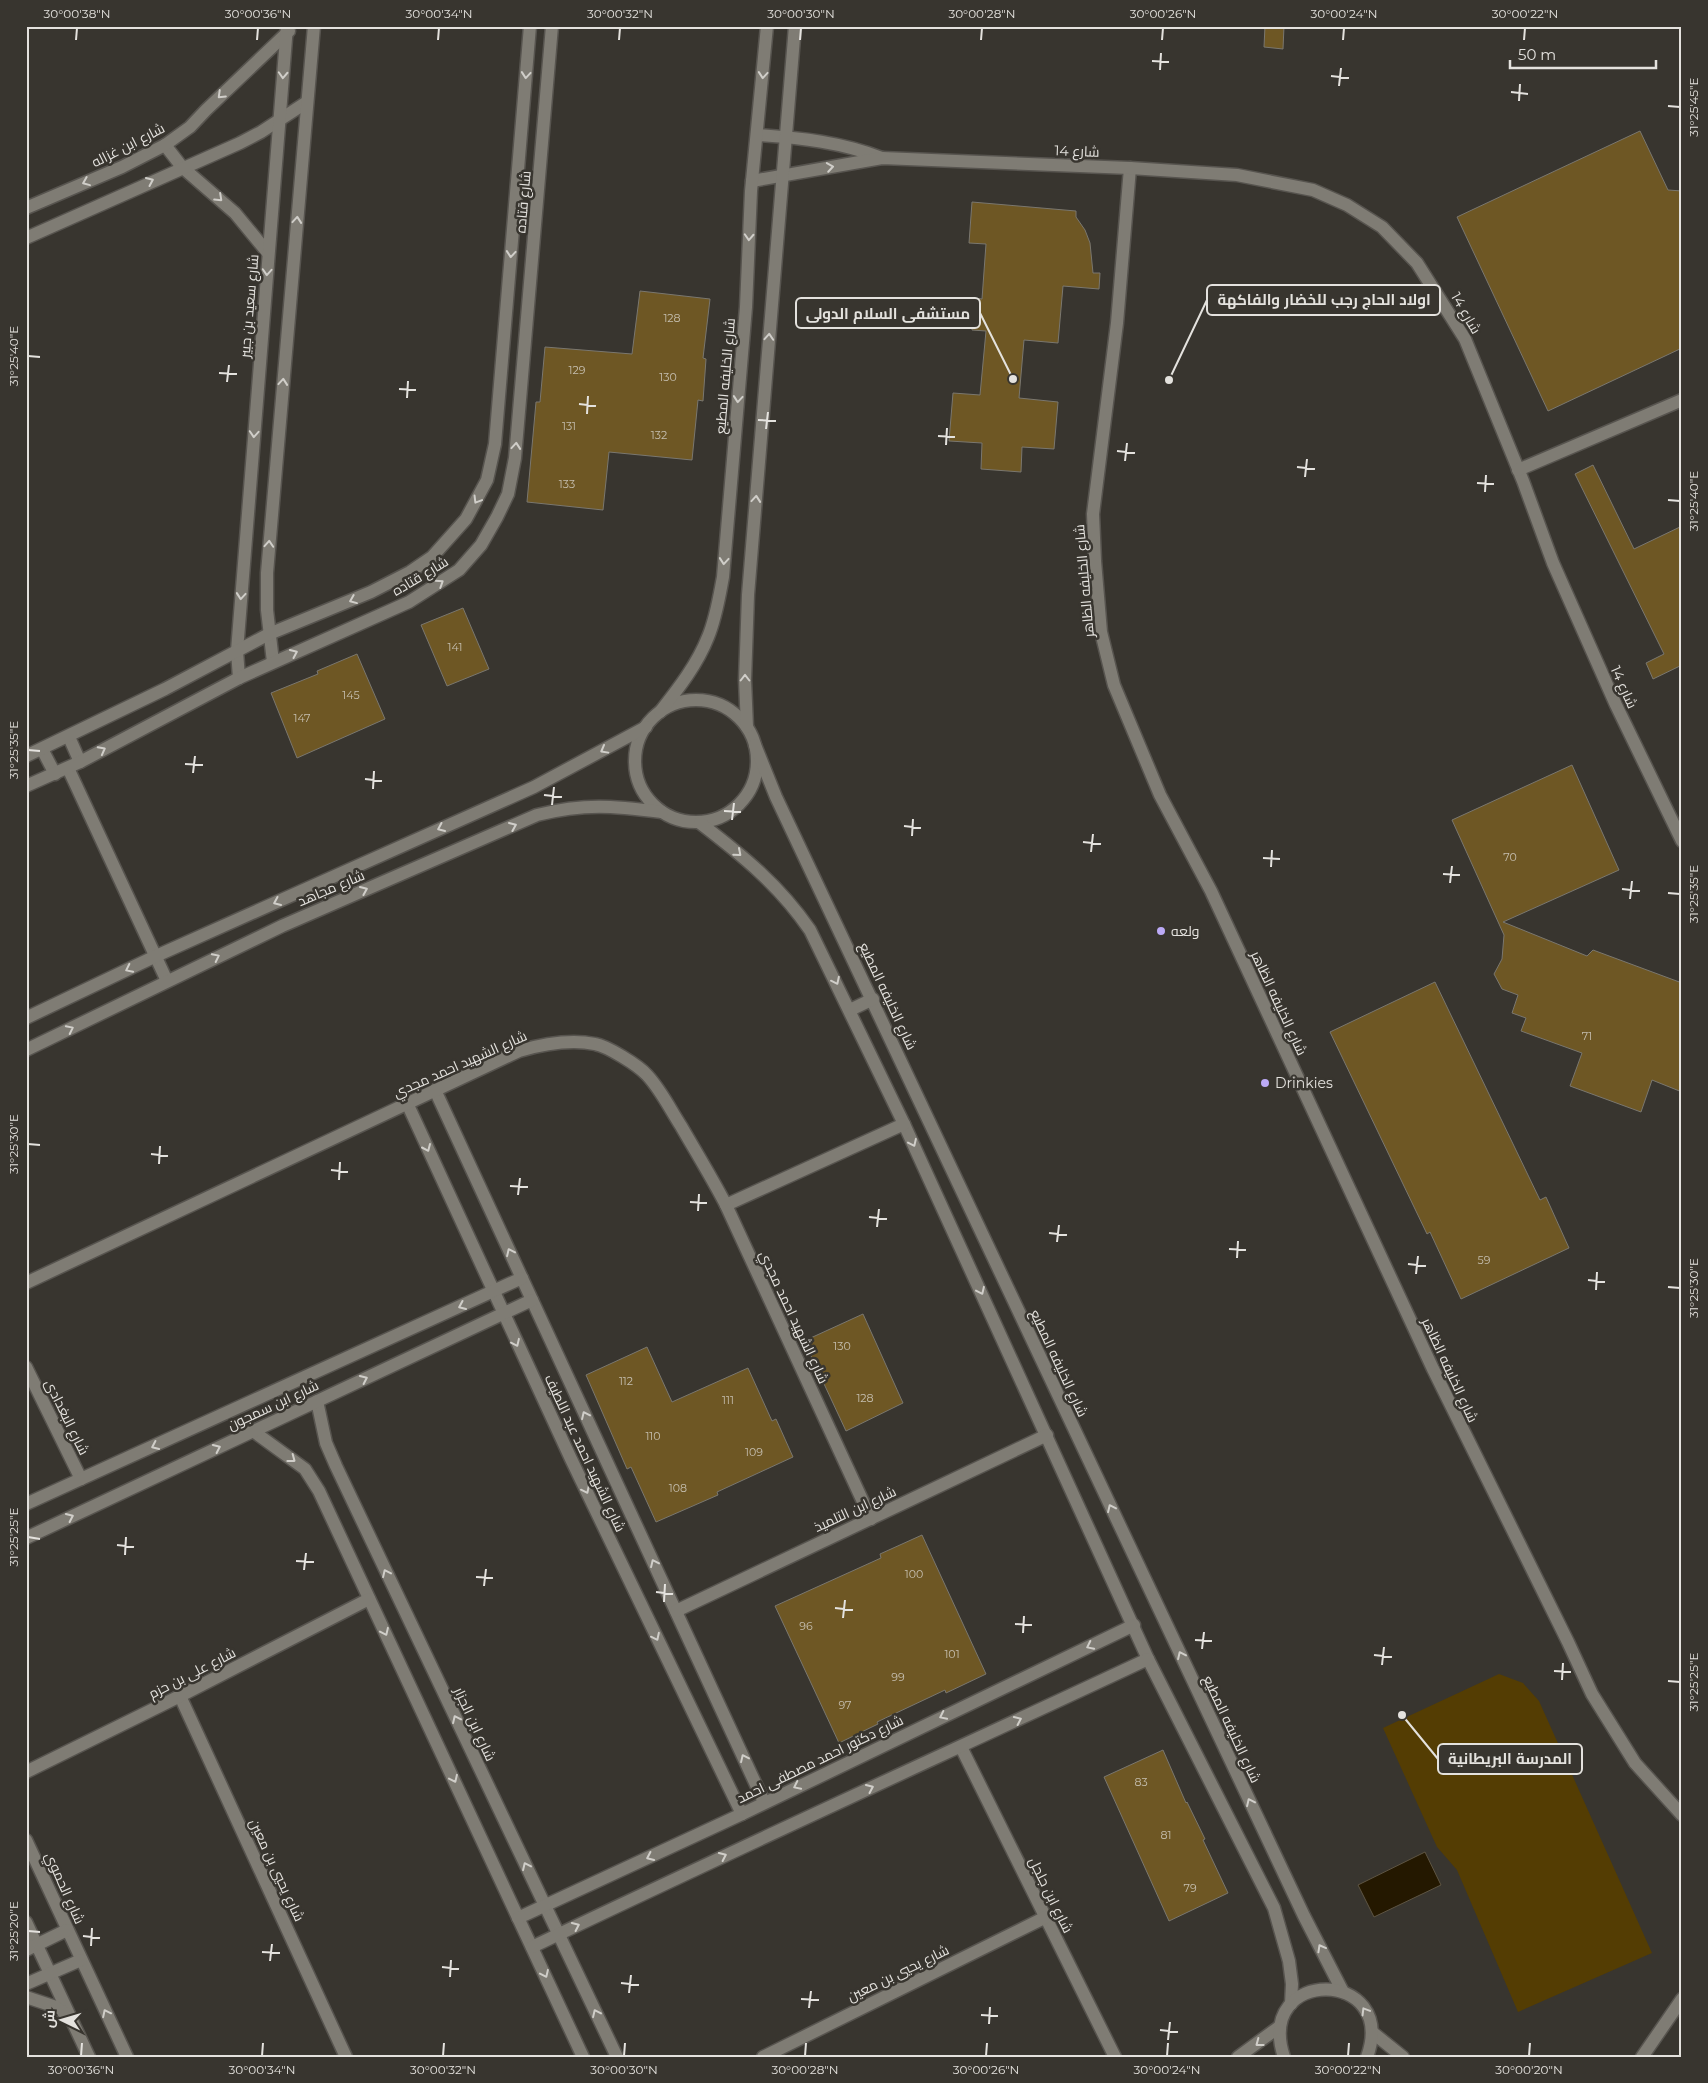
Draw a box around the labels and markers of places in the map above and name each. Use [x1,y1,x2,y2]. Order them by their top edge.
callout: اولاد الحاج رجب للخضار والفاكهة [1207,285,1440,315]
callout: مستشفى السلام الدولى [796,298,980,328]
place label: ولعه [1171,922,1199,940]
marker: ولعه [1155,925,1167,937]
place label: Drinkies [1275,1074,1333,1092]
marker: Drinkies [1259,1077,1271,1089]
callout: المدرسة البريطانية [1438,1744,1582,1774]

